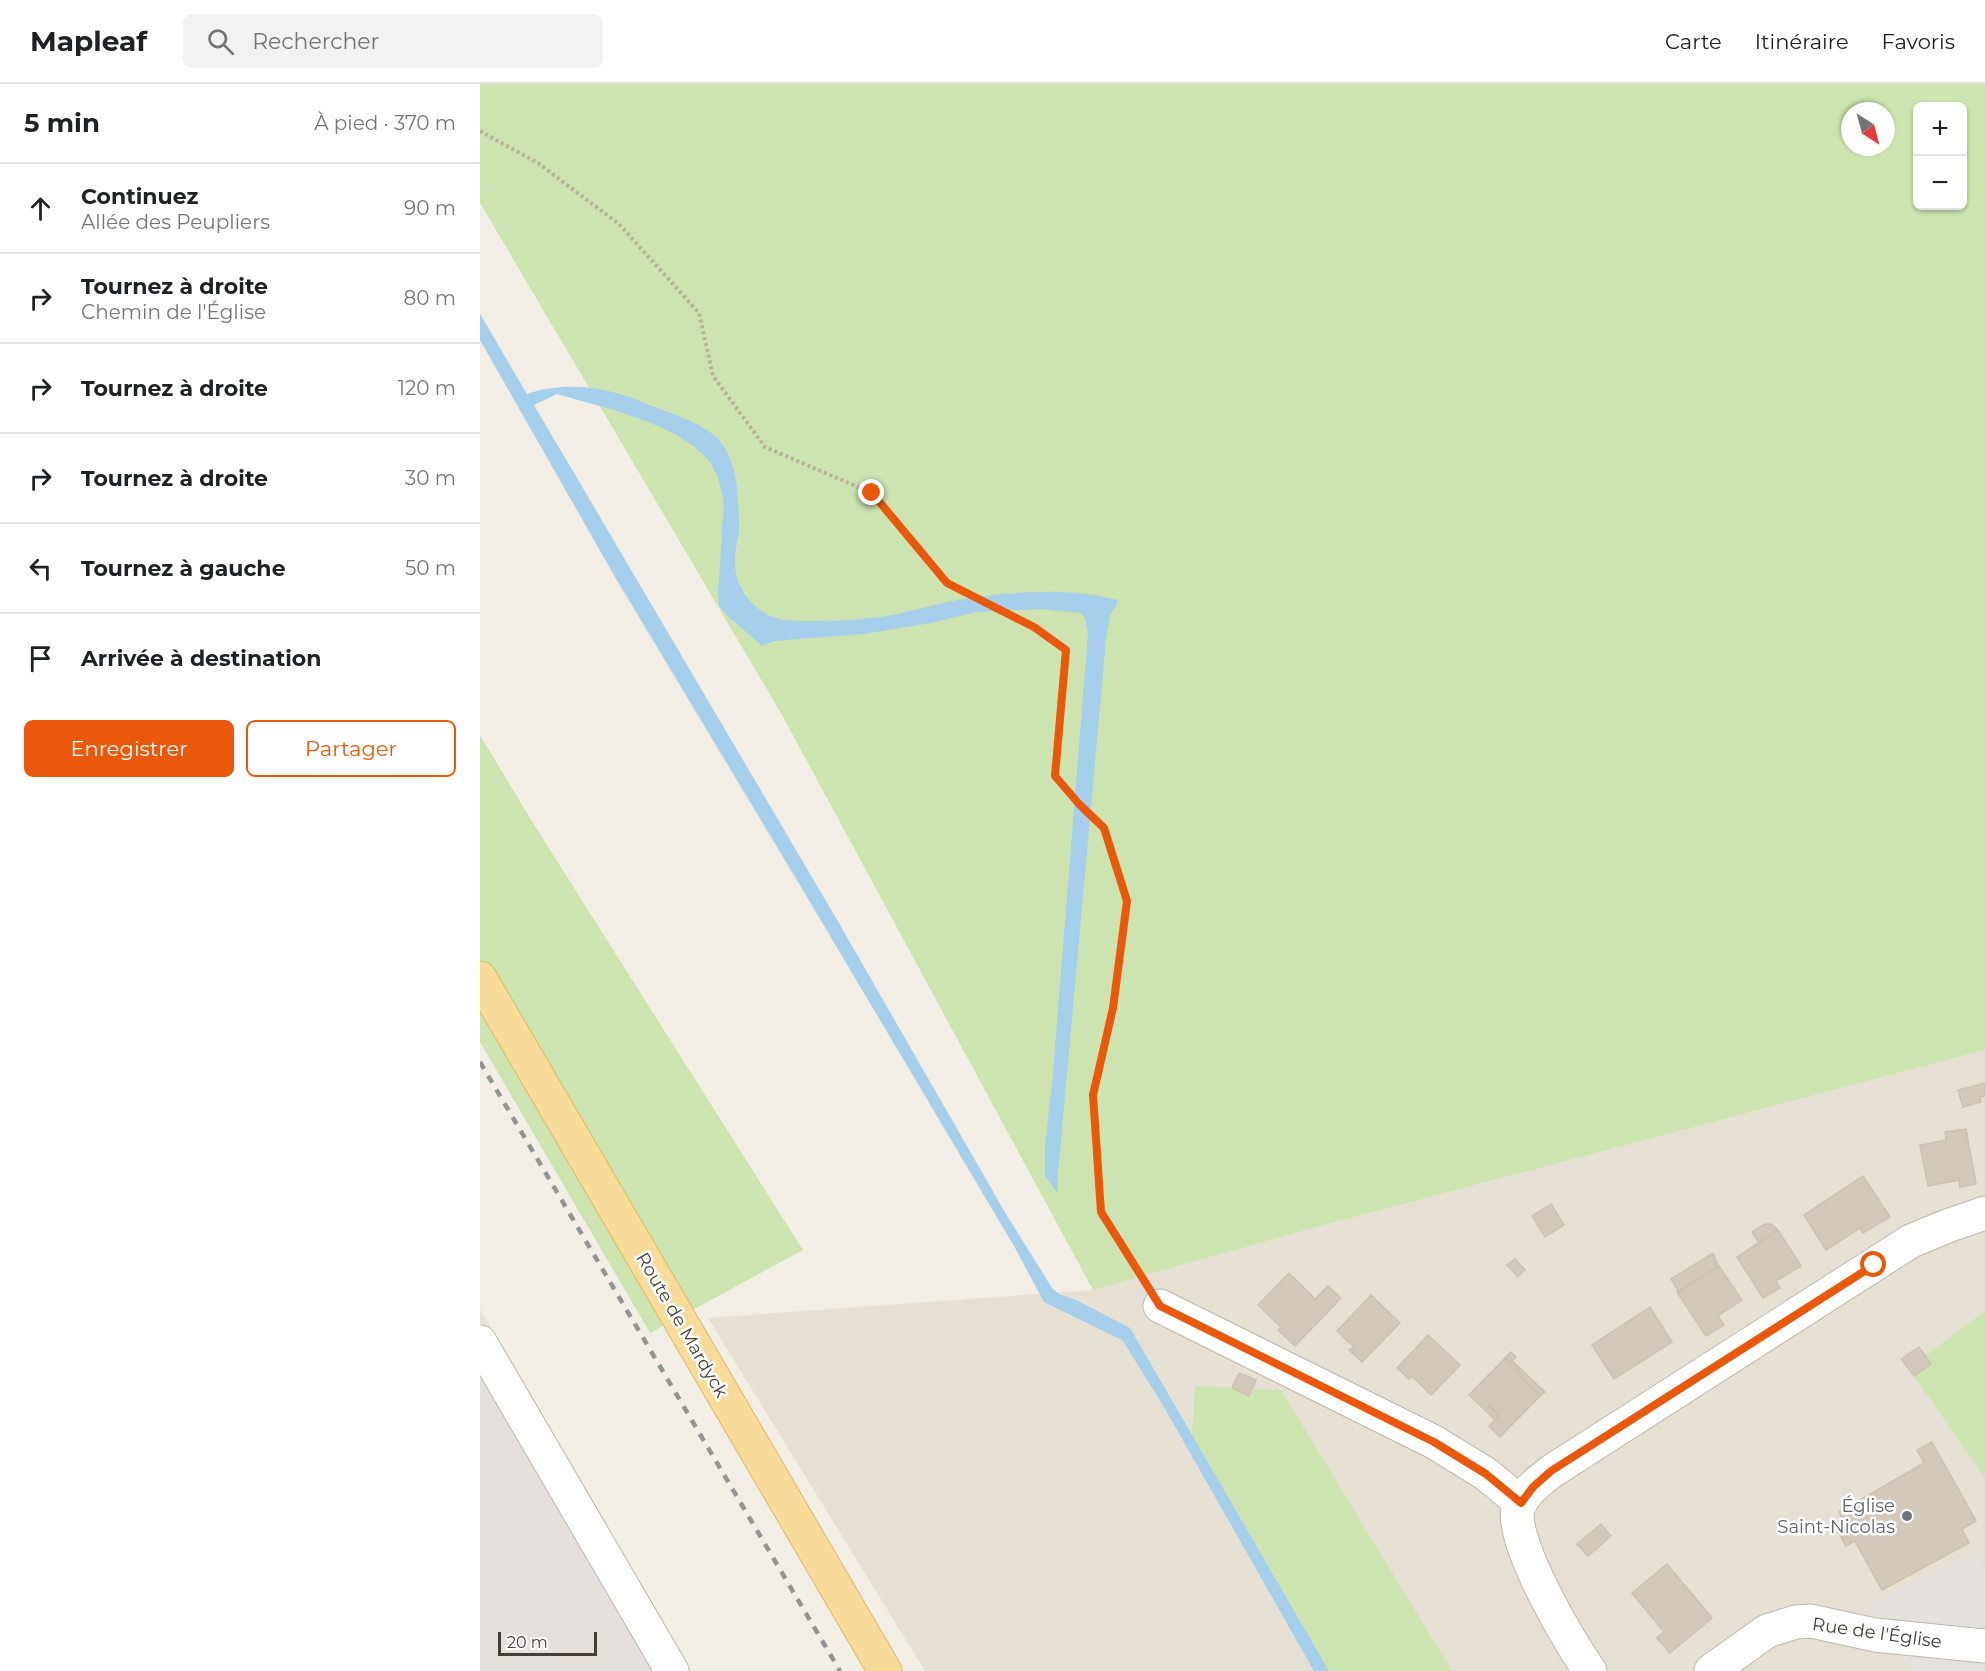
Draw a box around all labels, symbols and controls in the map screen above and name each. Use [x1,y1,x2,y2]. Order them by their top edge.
search box [183,14,603,68]
text: Mapleaf [30,24,147,58]
icon: search [204,25,237,58]
text: Rechercher [252,28,379,55]
text: Carte [1665,29,1722,54]
text: Itinéraire [1755,29,1849,54]
text: Favoris [1882,29,1955,54]
north arrow [1841,102,1895,156]
map controls [1913,102,1967,210]
button: + [1913,102,1967,156]
text: 5 min [24,107,100,139]
text: À pied · 370 m [314,111,456,135]
button: − [1913,156,1967,210]
text: Continuez [81,183,198,210]
icon: ahead [24,192,57,225]
text: 90 m [404,196,456,220]
text: Allée des Peupliers [81,210,270,234]
text: Tournez à droite [81,273,268,300]
icon: right [24,282,57,315]
text: 80 m [404,286,456,310]
text: Chemin de l'Église [81,300,266,324]
icon: right [24,372,57,405]
text: Tournez à droite [81,375,268,402]
text: 120 m [398,376,456,400]
icon: right [24,462,57,495]
text: Tournez à droite [81,465,268,492]
text: 30 m [405,466,456,490]
route end [858,479,884,505]
icon: left [24,552,57,585]
text: Tournez à gauche [81,555,286,582]
text: 50 m [405,556,456,580]
icon: arrive [24,642,57,675]
text: Arrivée à destination [81,645,321,672]
button: Enregistrer [24,720,234,777]
button: Partager [246,720,456,777]
street label: Route de Mardyck [631,1249,733,1402]
route start [1860,1251,1886,1277]
place label: Église Saint-Nicolas [1777,1495,1895,1538]
marker: Église Saint-Nicolas [1900,1509,1914,1523]
street label: Rue de l'Église [1811,1613,1943,1653]
scale bar [498,1629,597,1656]
text: 20 m [507,1633,548,1652]

